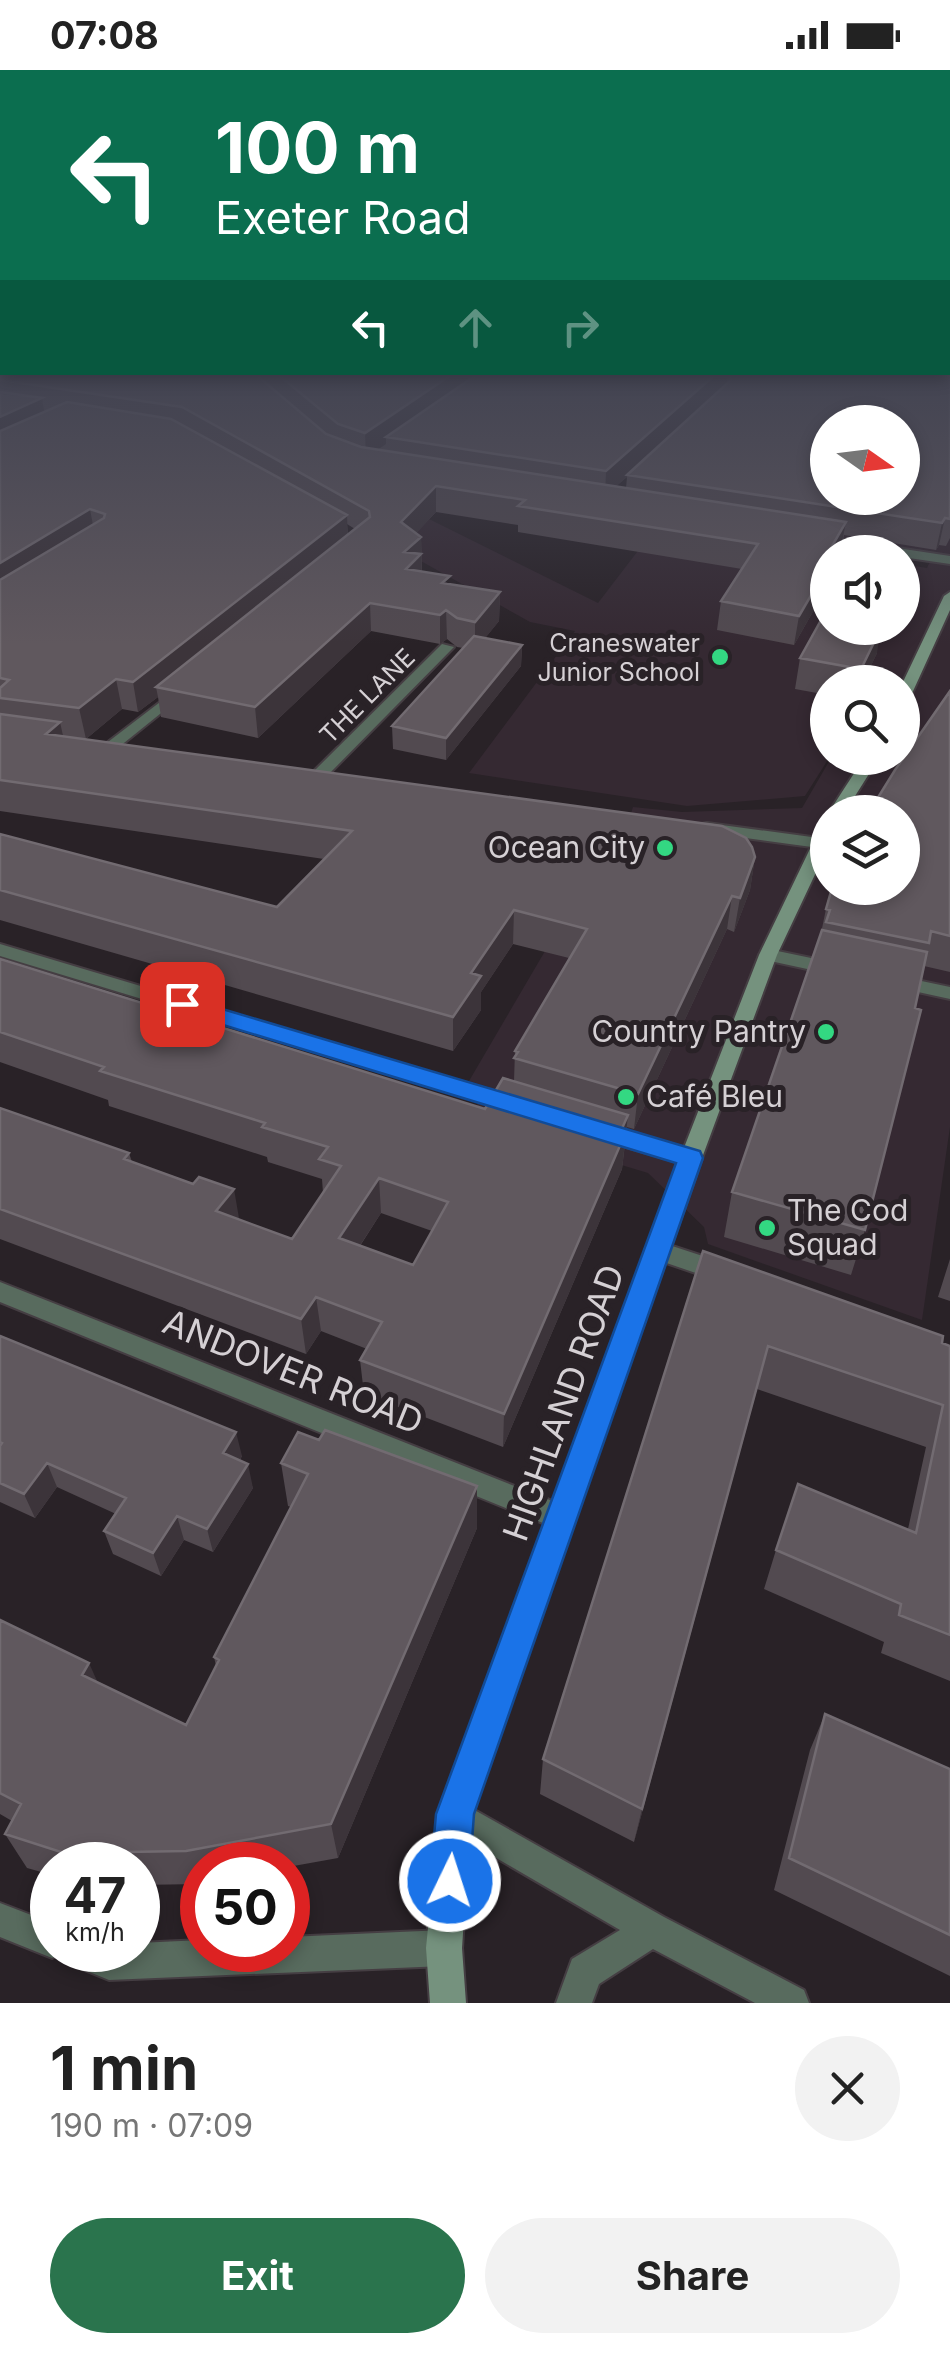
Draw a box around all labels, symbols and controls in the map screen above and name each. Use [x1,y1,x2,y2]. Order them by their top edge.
text: 07:08 [50,12,159,58]
text: 100 m [215,105,420,190]
icon: left [50,110,180,240]
text: Exeter Road [215,190,471,245]
icon: left [343,300,398,355]
icon: ahead [448,300,503,355]
icon: right [553,300,608,355]
north arrow [810,405,920,515]
map controls [810,405,920,905]
button: sound [810,535,920,645]
place label: Craneswater Junior School [538,628,700,687]
street label: THE LANE [313,642,421,750]
marker: Craneswater Junior School [709,646,731,668]
button: search [810,665,920,775]
button: layers [810,795,920,905]
place label: Ocean City [488,829,645,865]
marker: Ocean City [654,837,676,859]
pin [140,962,225,1047]
icon: arrive [155,977,210,1032]
place label: Country Pantry [592,1013,806,1049]
marker: Country Pantry [815,1021,837,1043]
place label: Café Bleu [646,1078,783,1114]
marker: Café Bleu [615,1086,637,1108]
place label: The Cod Squad [787,1192,908,1262]
marker: The Cod Squad [756,1217,778,1239]
street label: HIGHLAND ROAD [494,1259,632,1546]
street label: ANDOVER ROAD [157,1300,429,1442]
position arrow [398,1829,502,1933]
speed limit sign: 50 [180,1842,310,1972]
text: 47 [64,1865,126,1925]
text: km/h [65,1917,125,1947]
text: 1 min [50,2032,198,2104]
button: close [795,2036,900,2141]
text: 190 m · 07:09 [50,2106,253,2145]
button: Exit [50,2218,465,2333]
button: Share [485,2218,900,2333]

